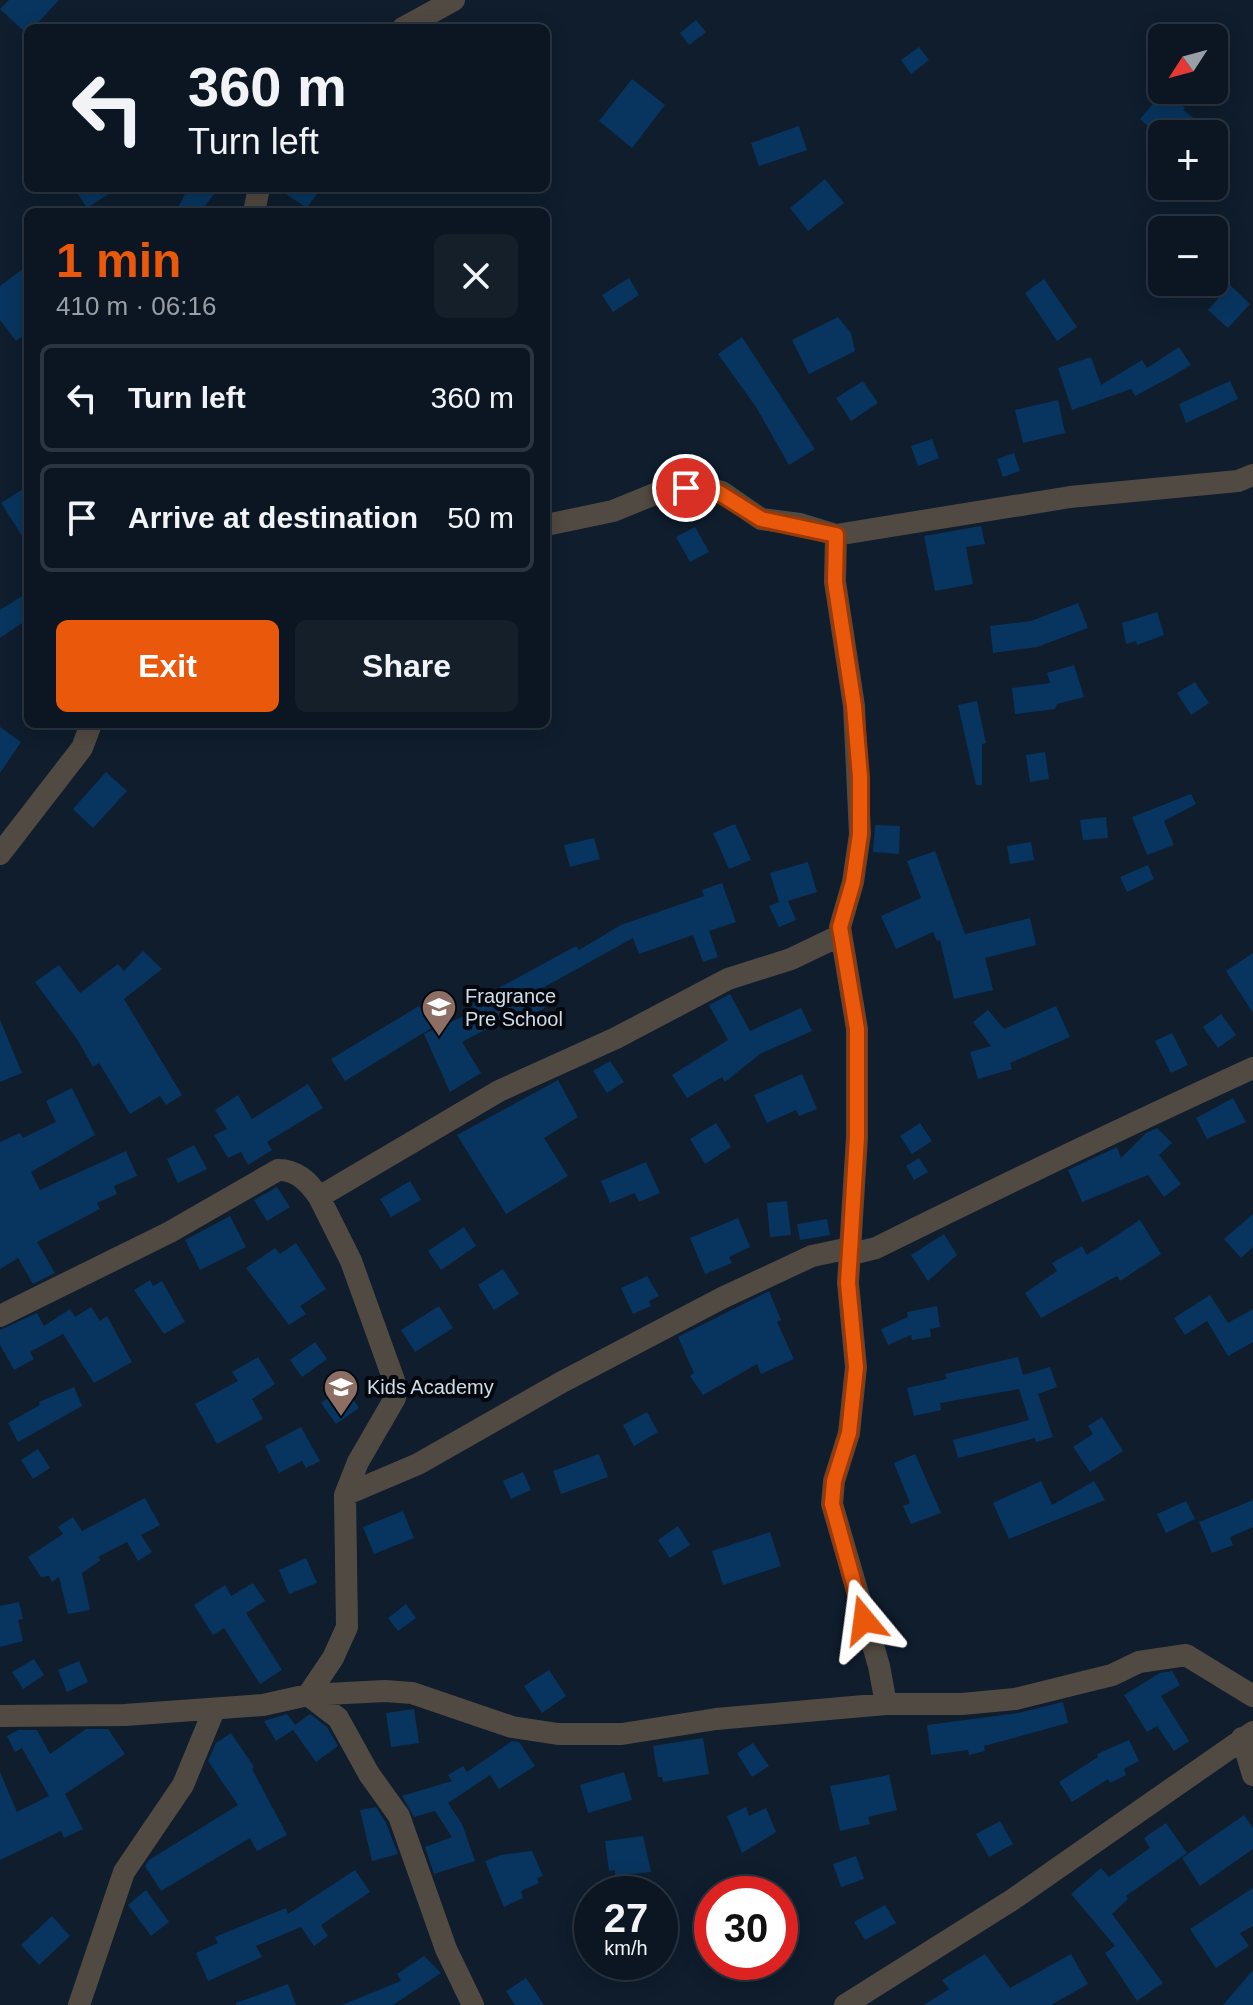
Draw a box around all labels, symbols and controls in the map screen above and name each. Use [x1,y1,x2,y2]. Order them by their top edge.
north arrow [1148,24,1228,104]
map controls [1148,24,1228,296]
text: 360 m [188,55,347,118]
icon: left [56,56,160,160]
button: + [1148,120,1228,200]
text: Turn left [188,121,319,162]
button: − [1148,216,1228,296]
text: 1 min [56,234,181,287]
button: close [434,234,518,318]
text: 410 m · 06:16 [56,291,216,321]
icon: left [60,376,104,420]
text: Turn left [128,381,246,414]
text: 360 m [431,381,514,414]
pin [652,454,720,522]
icon: arrive [664,466,708,510]
icon: arrive [60,496,104,540]
text: Arrive at destination [128,501,418,534]
text: 50 m [447,501,514,534]
button: Exit [56,620,279,712]
button: Share [295,620,518,712]
place label: Fragrance Pre School [465,985,563,1030]
school or university icon: Fragrance Pre School [420,988,458,1038]
school or university icon: Kids Academy [322,1368,360,1418]
place label: Kids Academy [367,1376,494,1398]
position arrow [822,1578,906,1662]
speed limit sign: 30 [694,1876,798,1980]
text: 27 [604,1896,648,1940]
text: km/h [604,1937,648,1959]

